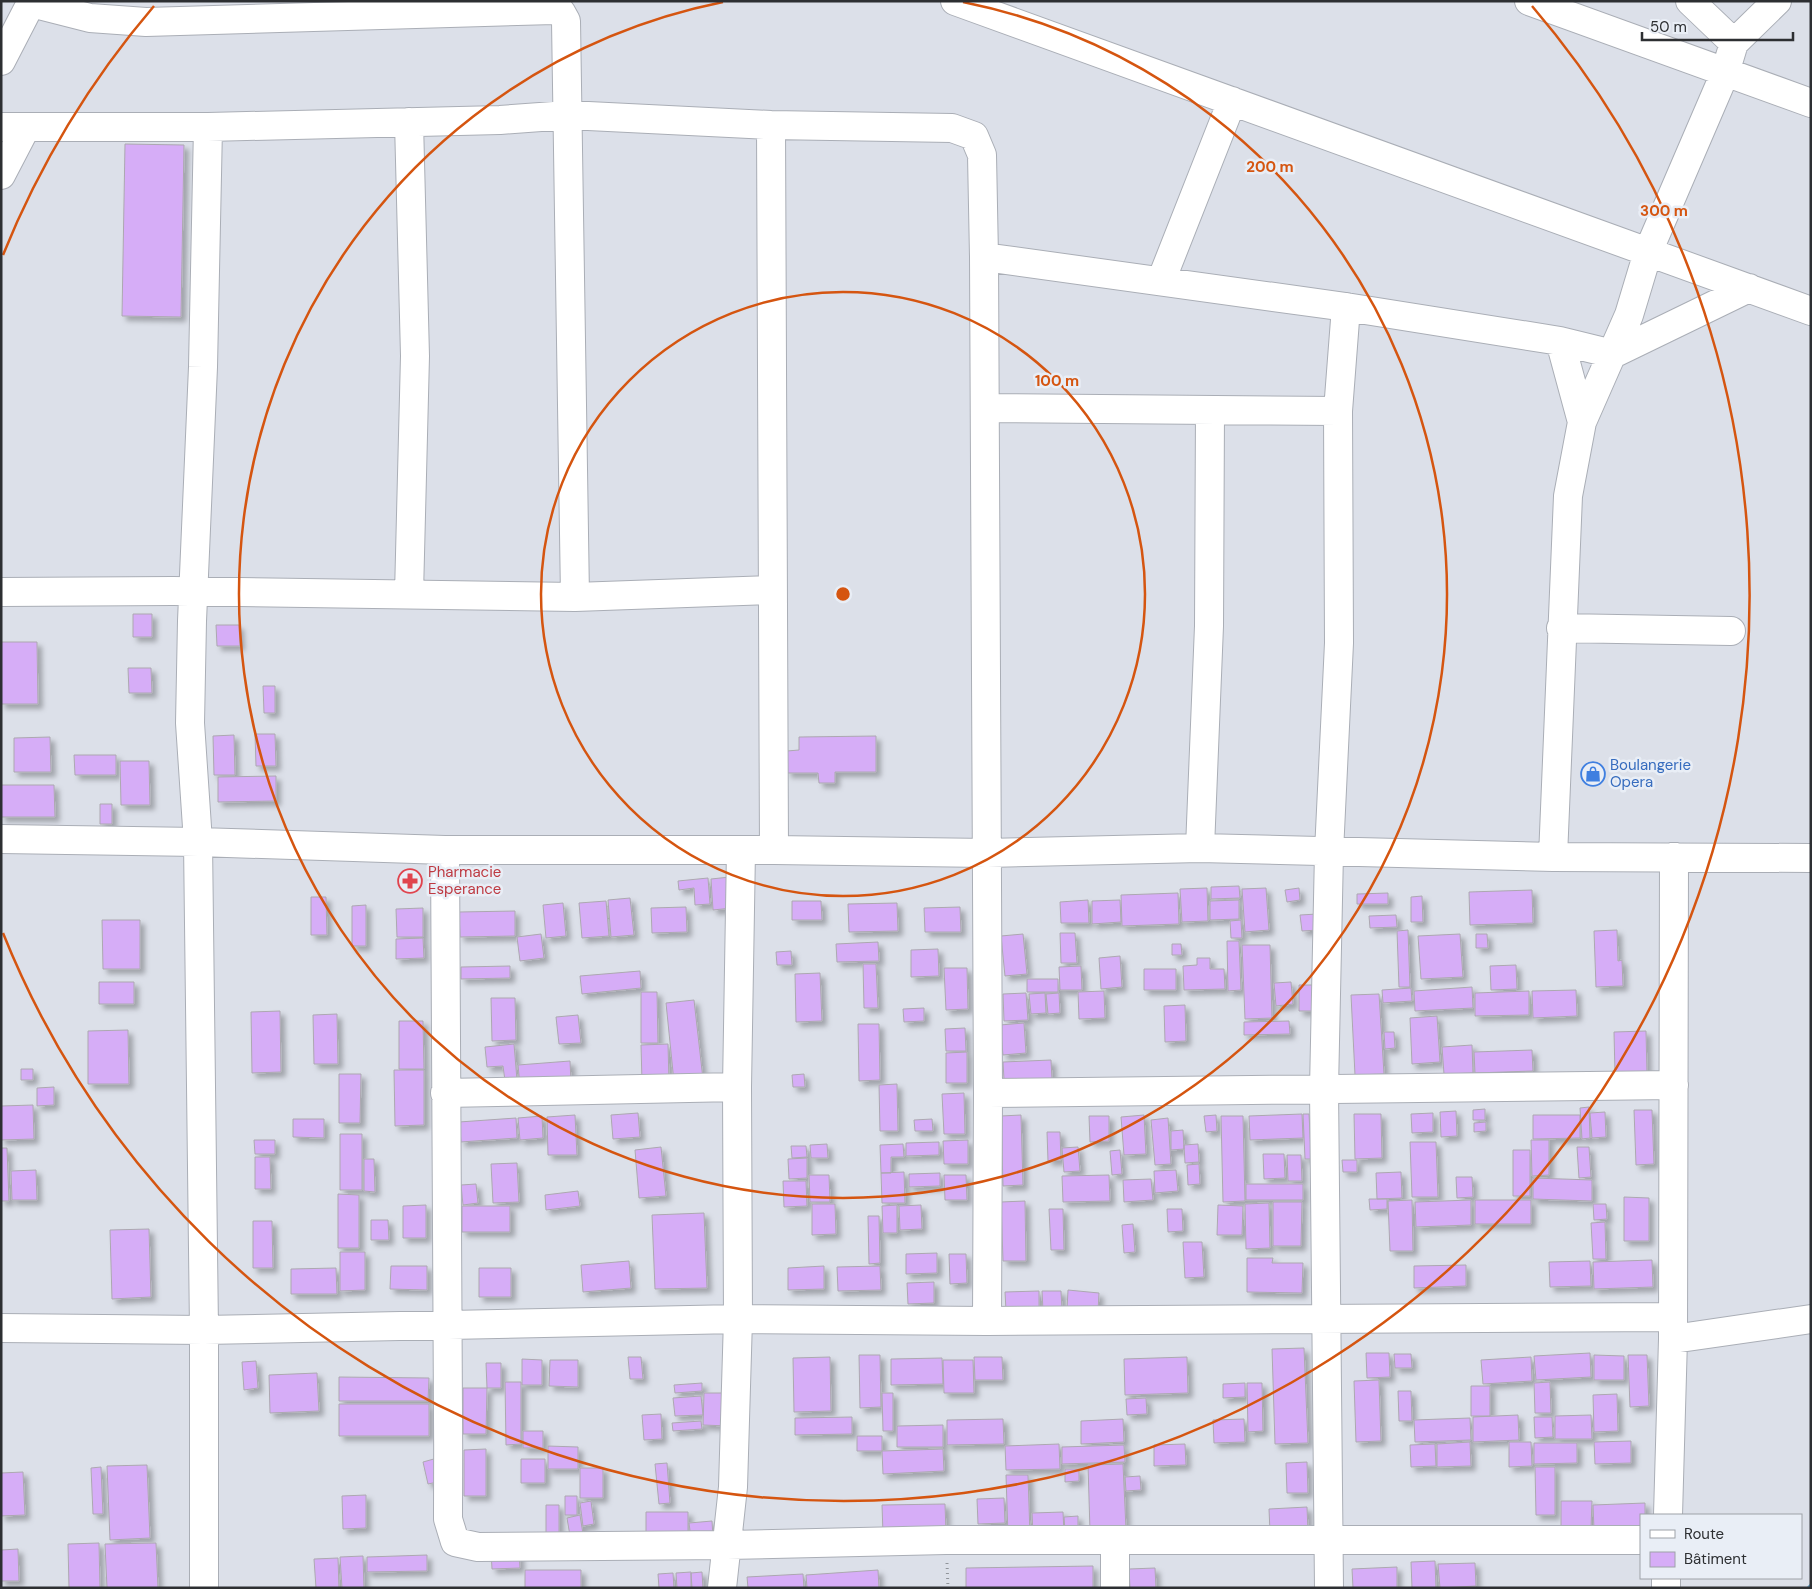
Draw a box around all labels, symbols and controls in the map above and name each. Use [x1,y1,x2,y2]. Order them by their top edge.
scale bar [1642,10,1793,42]
text: 50 m [1650,17,1687,37]
text: 200 m [1246,157,1294,177]
text: 300 m [1640,201,1688,221]
text: 100 m [1035,371,1079,391]
centre of rings [834,585,852,603]
place label: Boulangerie Opera [1610,755,1691,792]
shop icon: Boulangerie Opera [1580,761,1606,787]
place label: Pharmacie Esperance [428,862,501,899]
pharmacy icon: Pharmacie Esperance [397,868,423,894]
legend [1640,1514,1802,1579]
text: Route [1684,1524,1724,1544]
text: Bâtiment [1684,1549,1747,1569]

